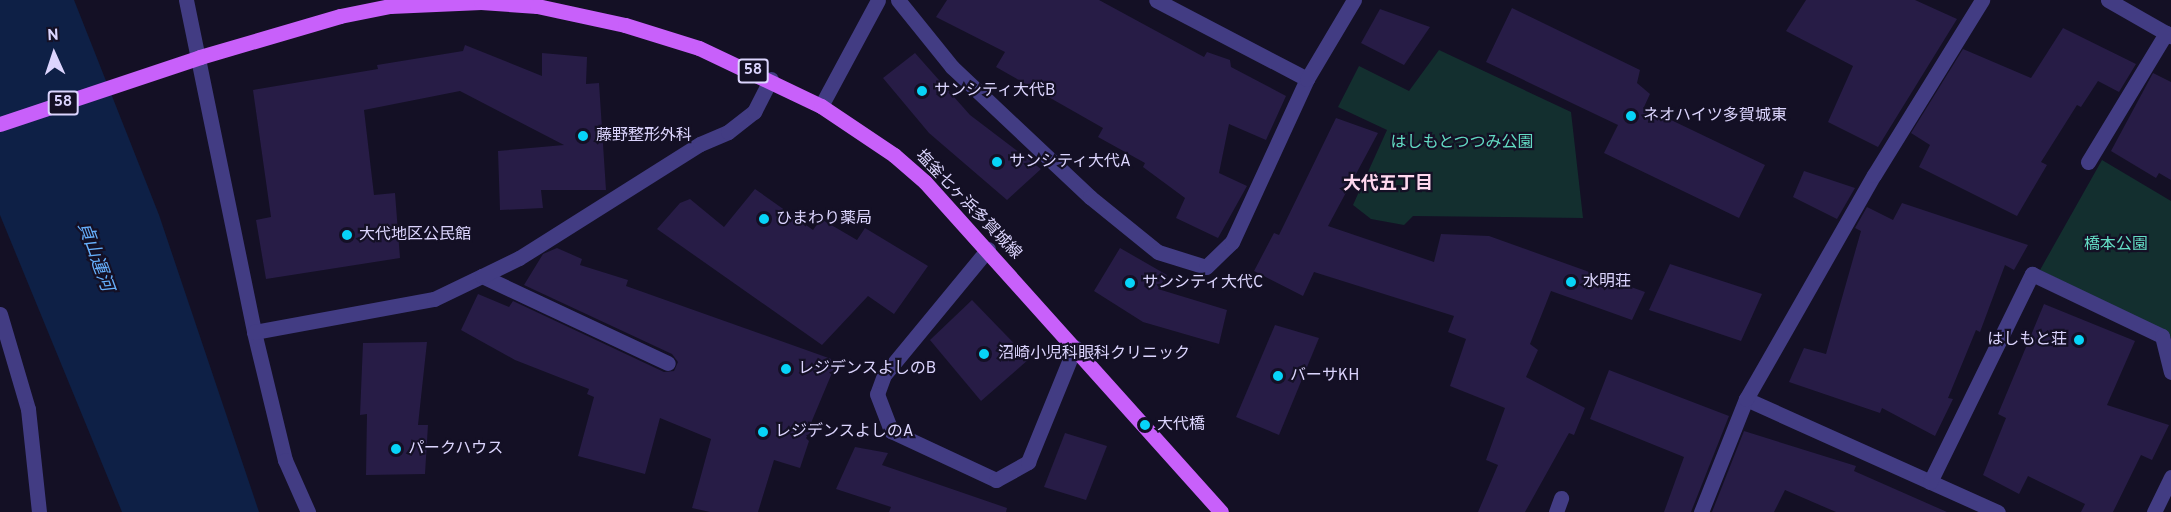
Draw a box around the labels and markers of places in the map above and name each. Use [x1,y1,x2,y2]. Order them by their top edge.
place label: サンシティ大代B [934,81,1056,101]
marker: サンシティ大代B [915,84,929,98]
place label: ネオハイツ多賀城東 [1643,106,1787,126]
marker: ネオハイツ多賀城東 [1624,109,1638,123]
place label: 藤野整形外科 [596,126,692,146]
marker: 藤野整形外科 [574,127,592,145]
place label: サンシティ大代A [1009,152,1132,172]
marker: サンシティ大代A [990,155,1004,169]
place label: ひまわり薬局 [776,209,872,229]
marker: ひまわり薬局 [757,212,771,226]
place label: 大代地区公民館 [359,225,471,245]
marker: 大代地区公民館 [340,228,354,242]
place label: 水明荘 [1583,272,1631,292]
place label: サンシティ大代C [1142,273,1264,293]
marker: 水明荘 [1564,275,1578,289]
marker: サンシティ大代C [1123,276,1137,290]
place label: はしもと荘 [1987,330,2067,350]
marker: はしもと荘 [2072,333,2086,347]
place label: 沼崎小児科眼科クリニック [998,344,1190,364]
marker: 沼崎小児科眼科クリニック [975,345,993,363]
place label: レジデンスよしのB [798,359,936,379]
marker: レジデンスよしのB [779,362,793,376]
place label: バーサKH [1290,366,1360,386]
marker: バーサKH [1271,369,1285,383]
place label: 大代橋 [1157,415,1205,435]
marker: 大代橋 [1138,418,1152,432]
place label: レジデンスよしのA [775,422,914,442]
marker: レジデンスよしのA [756,425,770,439]
place label: パークハウス [408,439,504,459]
marker: パークハウス [389,442,403,456]

